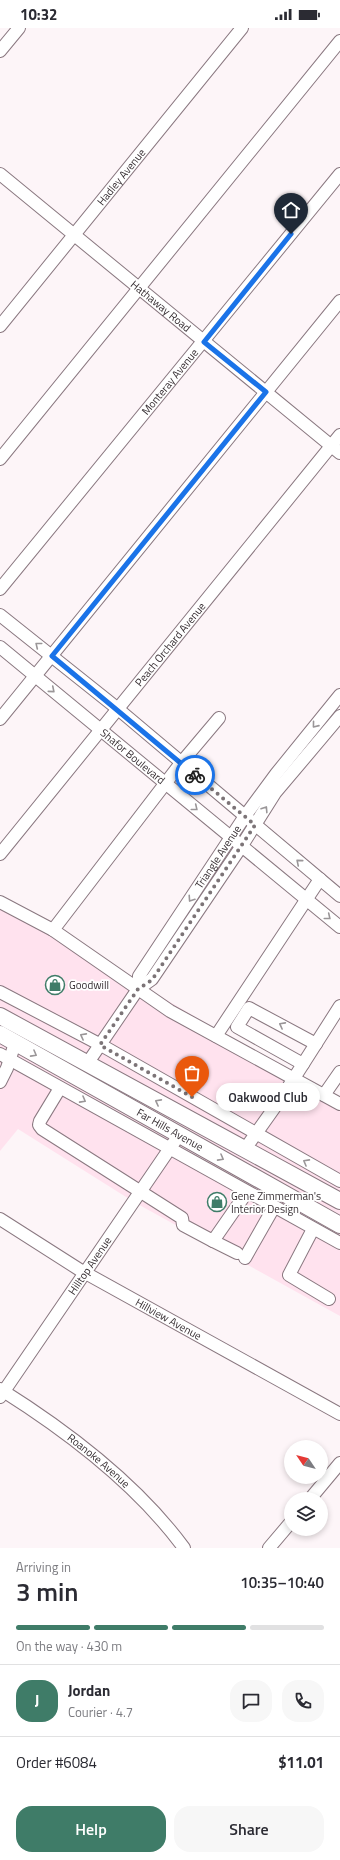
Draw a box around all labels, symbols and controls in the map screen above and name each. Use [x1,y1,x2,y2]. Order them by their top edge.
text: 10:32 [20,3,57,26]
street label: Hadley Avenue [93,145,149,209]
pin [274,193,308,234]
icon: home [280,199,302,221]
street label: Hathaway Road [127,276,194,336]
street label: Monteray Avenue [138,345,202,418]
street label: Peach Orchard Avenue [131,598,209,690]
one-way arrow [35,643,42,650]
one-way arrow [47,685,54,692]
one-way arrow [313,721,320,728]
street label: Shafor Boulevard [97,725,169,788]
courier [175,755,215,795]
icon: bike [184,764,206,786]
one-way arrow [190,804,197,811]
one-way arrow [260,806,268,813]
street label: Triangle Avenue [191,822,245,892]
one-way arrow [297,860,304,867]
one-way arrow [188,895,196,902]
one-way arrow [323,913,330,920]
shop icon: Goodwill [44,974,66,996]
place label: Goodwill [69,977,109,993]
one-way arrow [279,1023,286,1030]
one-way arrow [80,1033,87,1041]
one-way arrow [30,1049,37,1056]
pin [175,1056,209,1097]
icon: bag [181,1062,203,1084]
callout: Oakwood Club [216,1083,320,1111]
text: Oakwood Club [228,1087,308,1107]
one-way arrow [79,1096,86,1103]
one-way arrow [155,1099,162,1107]
street label: Far Hills Avenue [134,1104,207,1155]
one-way arrow [217,1153,224,1161]
one-way arrow [303,1159,310,1166]
place label: Gene Zimmerman's Interior Design [231,1188,321,1217]
shop icon: Gene Zimmerman's Interior Design [206,1191,228,1213]
street label: Hilltop Avenue [64,1233,116,1298]
street label: Hillview Avenue [132,1294,205,1344]
street label: Roanoke Avenue [64,1430,134,1492]
north arrow [284,1440,328,1484]
map controls [284,1440,328,1536]
button: layers [284,1492,328,1536]
text: Arriving in [16,1557,71,1577]
text: 10:35–10:40 [240,1571,324,1594]
text: 3 min [16,1572,79,1611]
text: On the way · 430 m [16,1636,122,1656]
text: Jordan [68,1679,110,1702]
button: chat [230,1680,272,1722]
button: phone [282,1680,324,1722]
text: J [35,1689,39,1712]
text: Courier · 4.7 [68,1702,133,1722]
text: Order #6084 [16,1751,97,1774]
text: $11.01 [278,1751,324,1774]
button: Help [16,1806,166,1852]
button: Share [174,1806,324,1852]

